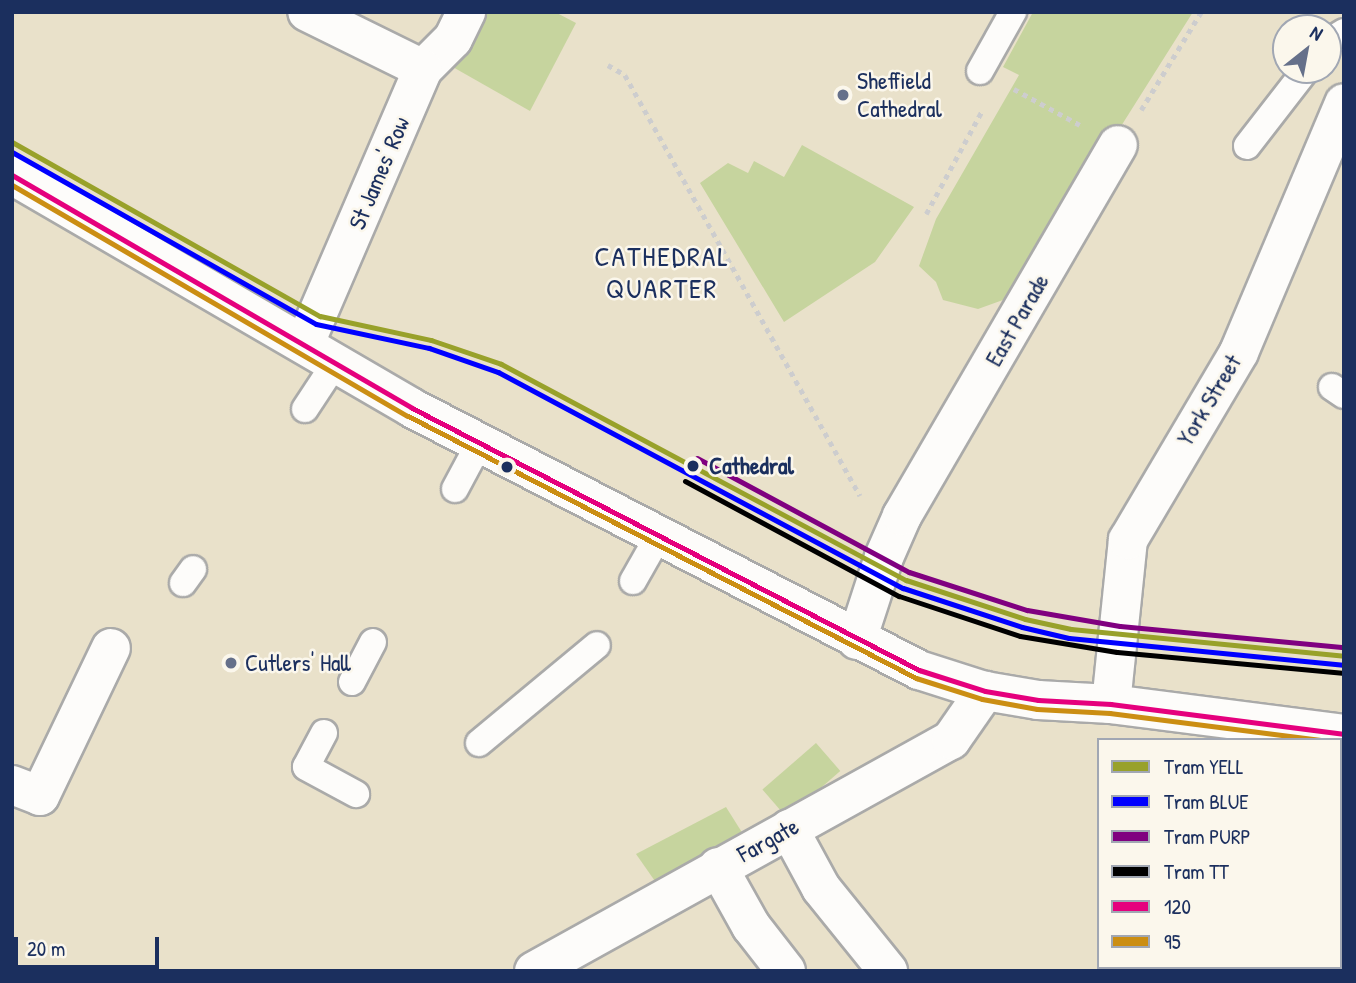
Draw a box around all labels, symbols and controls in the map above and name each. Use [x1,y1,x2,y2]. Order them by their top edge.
north arrow [1272,14,1342,84]
text: N [1306,19,1328,46]
place label: Sheffield Cathedral [857,67,942,123]
marker: Sheffield Cathedral [835,87,851,103]
street label: St James' Row [342,112,416,234]
district label: CATHEDRAL QUARTER [595,239,729,305]
street label: East Parade [979,269,1055,371]
street label: York Street [1171,349,1247,451]
place label: Cathedral [709,452,794,480]
marker: Cathedral [683,456,703,476]
unlabelled marker [500,460,514,474]
place label: Cutlers' Hall [245,649,351,677]
marker: Cutlers' Hall [223,655,239,671]
legend [1097,738,1342,969]
text: Tram YELL [1164,752,1243,781]
text: Tram BLUE [1164,787,1249,816]
street label: Fargate [732,812,804,868]
text: Tram PURP [1164,822,1251,851]
text: Tram TT [1164,857,1229,886]
text: 120 [1164,892,1191,921]
scale bar [18,923,163,967]
text: 95 [1164,927,1181,956]
text: 20 m [27,934,65,963]

